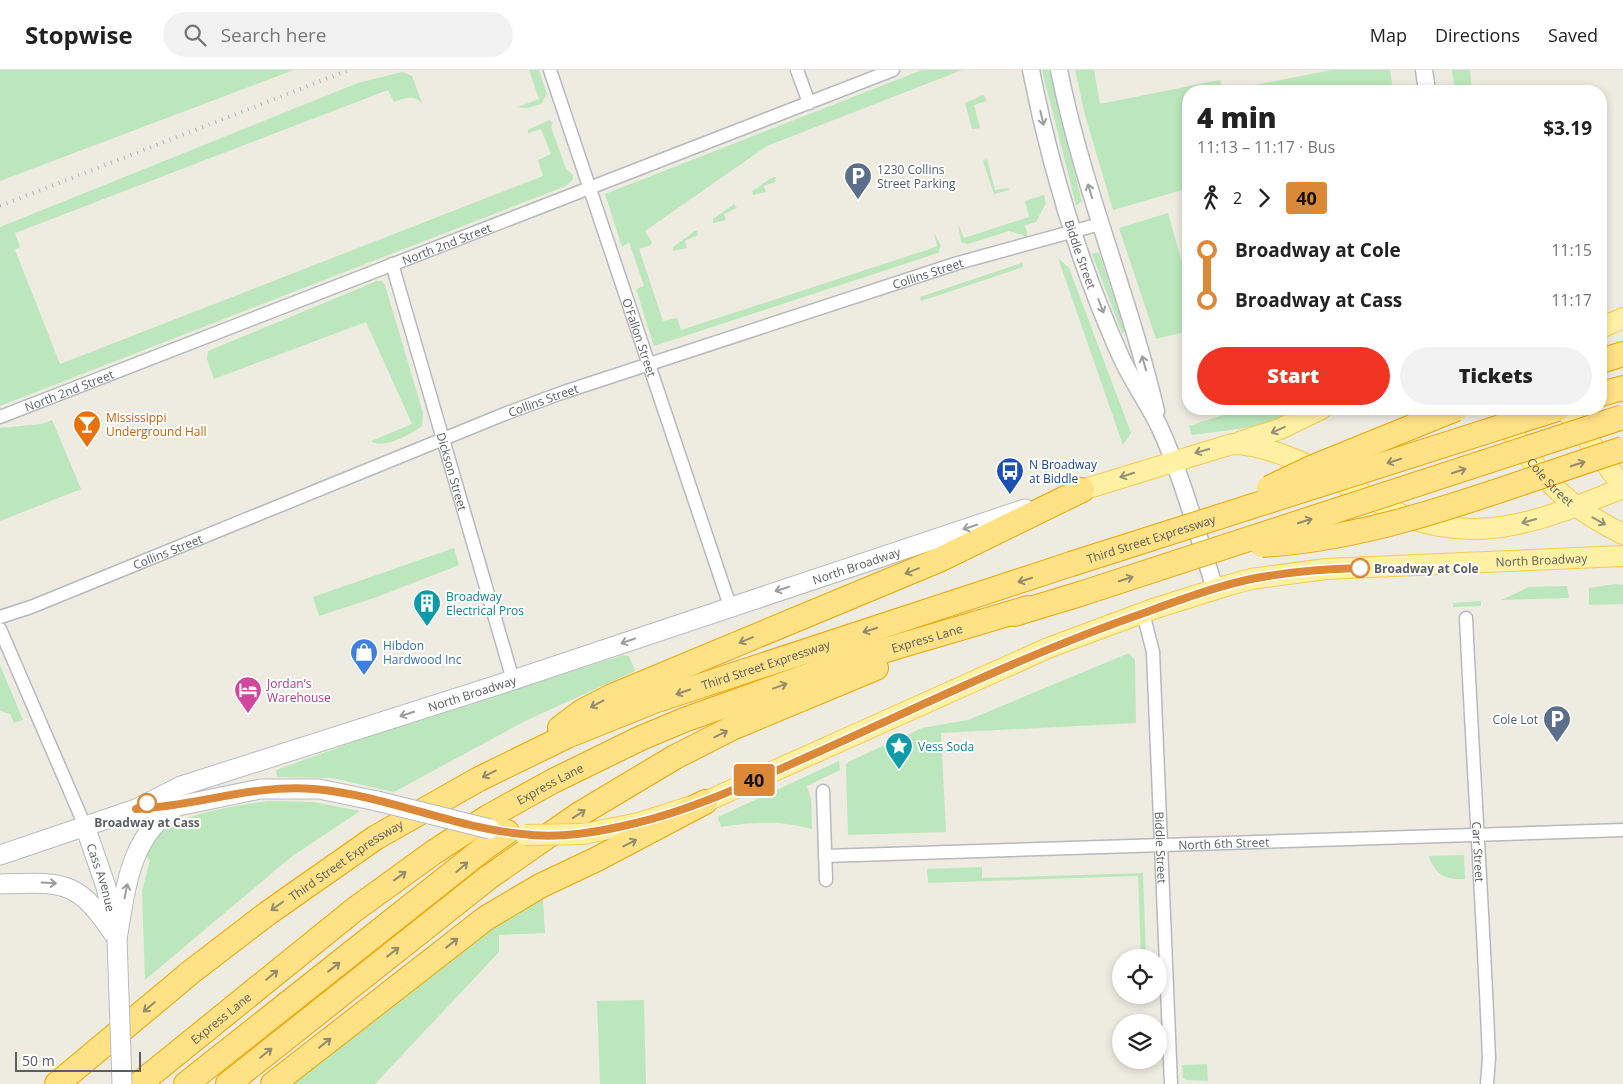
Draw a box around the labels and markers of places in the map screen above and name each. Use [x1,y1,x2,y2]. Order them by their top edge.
parking icon: 1230 Collins Street Parking [843,161,873,200]
place label: 1230 Collins Street Parking [877,161,956,192]
bar icon: Mississippi Underground Hall [72,409,102,448]
place label: Mississippi Underground Hall [106,409,206,440]
bus stop icon: N Broadway at Biddle [995,456,1025,495]
place label: N Broadway at Biddle [1029,456,1098,487]
marker: Broadway at Cole [1350,558,1370,578]
place label: Broadway at Cole [1374,560,1479,577]
building icon: Broadway Electrical Pros [412,588,442,627]
place label: Broadway Electrical Pros [446,588,524,619]
shop icon: Hibdon Hardwood Inc [349,637,379,676]
place label: Hibdon Hardwood Inc [383,637,462,668]
hotel icon: Jordan’s Warehouse [233,675,263,714]
place label: Jordan’s Warehouse [266,675,331,706]
parking icon: Cole Lot [1542,704,1572,743]
place label: Cole Lot [1493,711,1538,728]
place icon: Vess Soda [884,731,914,770]
place label: Vess Soda [918,738,974,755]
marker: Broadway at Cass [137,793,157,813]
place label: Broadway at Cass [94,814,200,831]

